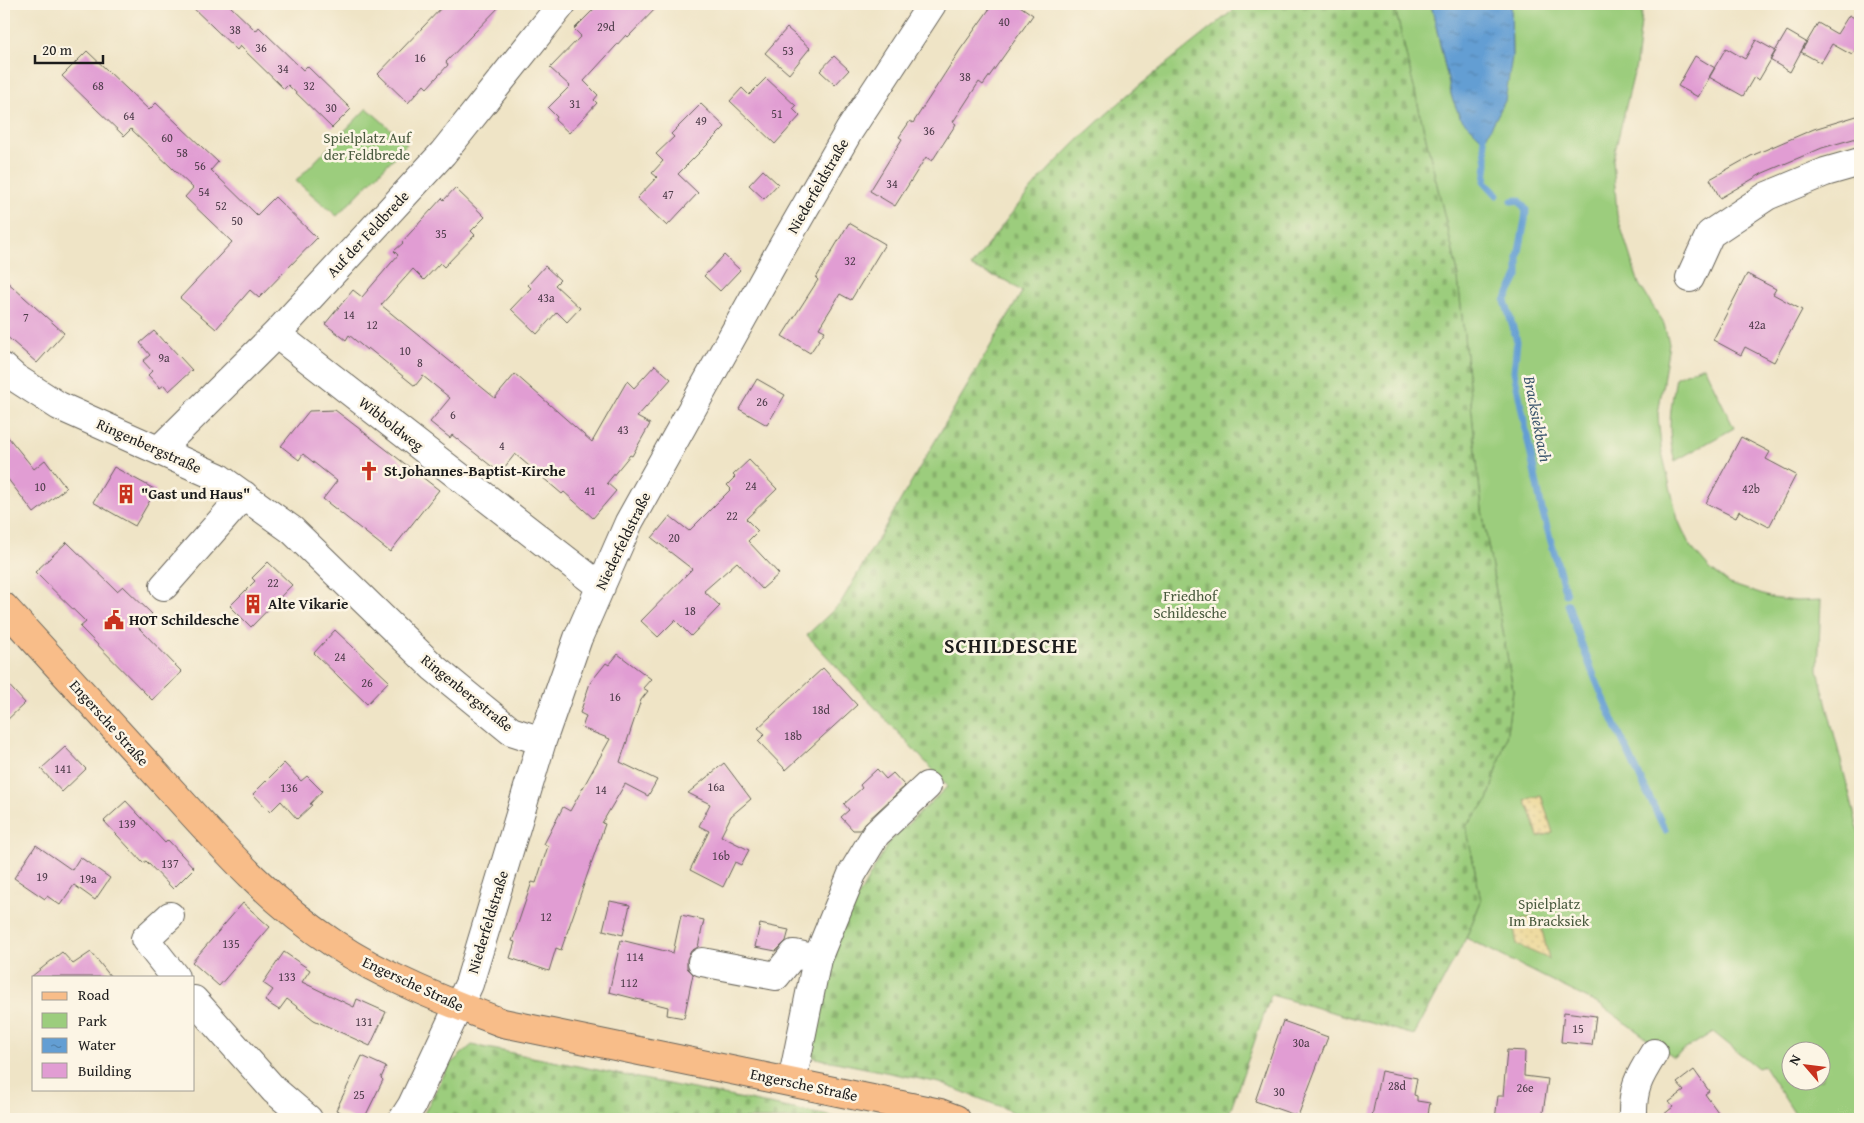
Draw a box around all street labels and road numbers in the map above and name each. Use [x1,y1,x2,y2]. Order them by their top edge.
street label: Niederfeldstraße [782,134,853,237]
street label: Auf der Feldbrede [322,186,413,282]
street label: Wibboldweg [354,392,429,456]
street label: Ringenbergstraße [93,413,205,478]
street label: Niederfeldstraße [590,488,655,593]
street label: Ringenbergstraße [417,649,518,736]
street label: Engersche Straße [65,675,154,770]
street label: Niederfeldstraße [462,868,513,976]
street label: Engersche Straße [359,951,467,1016]
street label: Engersche Straße [748,1063,860,1106]

